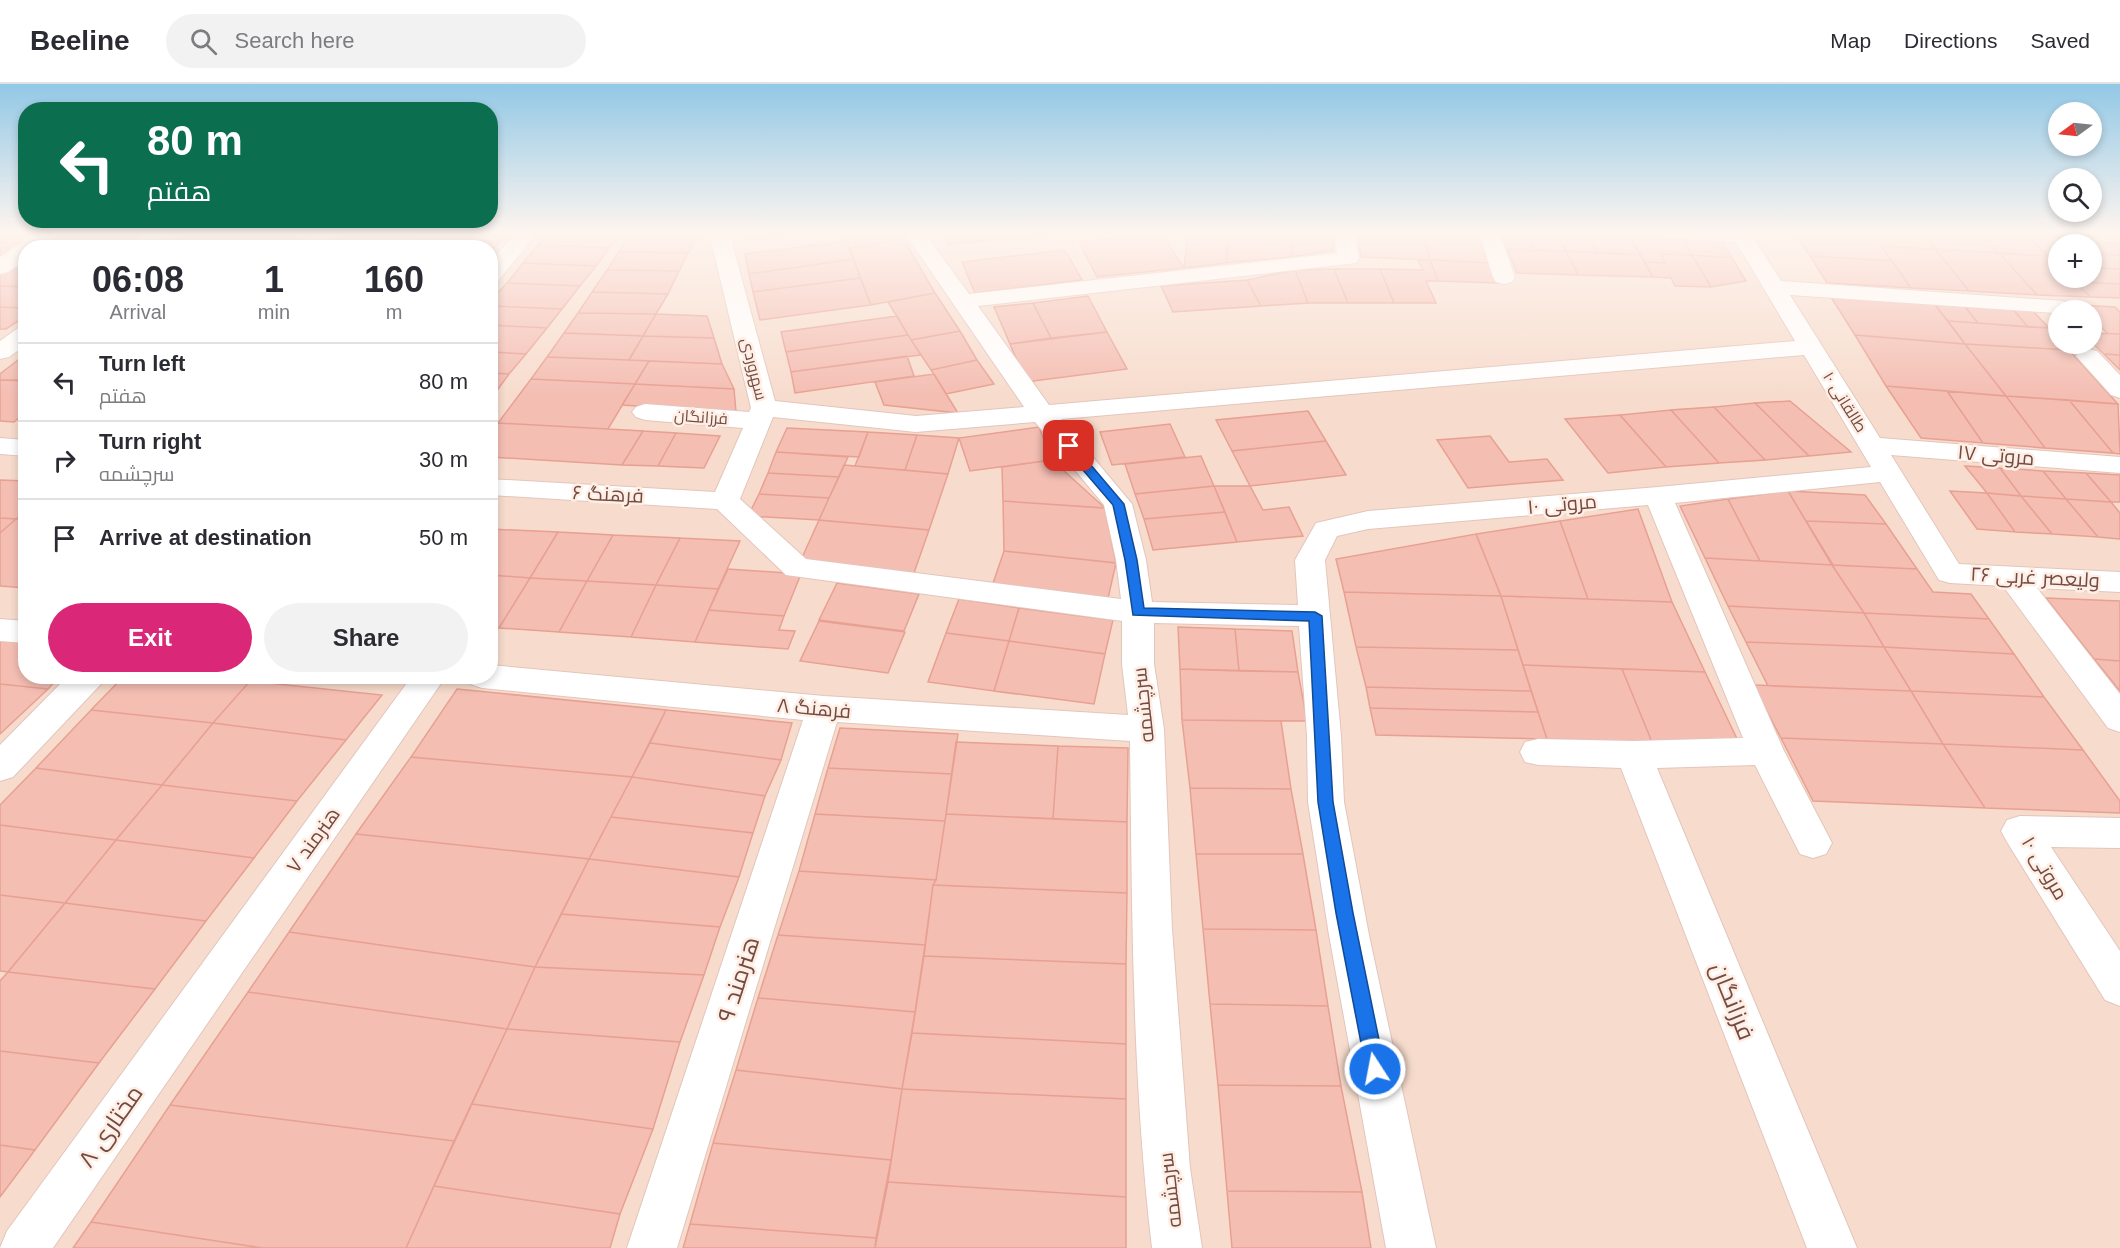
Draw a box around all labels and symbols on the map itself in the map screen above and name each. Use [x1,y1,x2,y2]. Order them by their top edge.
north arrow [2048,102,2102,156]
street label: سهروردی [736,336,770,402]
street label: طالقانی ۱۰ [1818,369,1870,436]
street label: فرزانگان [673,407,729,429]
pin [1043,420,1094,471]
street label: مروتی ۱۷ [1957,441,2035,471]
street label: فرهنگ ۶ [572,481,644,508]
street label: مروتی ۱۰ [1526,490,1598,520]
street label: ولیعصر غربی ۲۶ [1970,563,2100,593]
street label: سرچشمه [1128,666,1160,744]
street label: فرهنگ ۸ [776,694,852,723]
street label: هنرمند ۷ [282,803,345,877]
street label: مروتی ۱۰ [2016,833,2072,904]
street label: هنرمند ۹ [712,933,764,1025]
street label: فرزانگان [1704,958,1761,1044]
position arrow [1343,1037,1407,1101]
street label: مختاری ۸ [72,1080,149,1173]
street label: سرچشمه [1154,1151,1188,1229]

